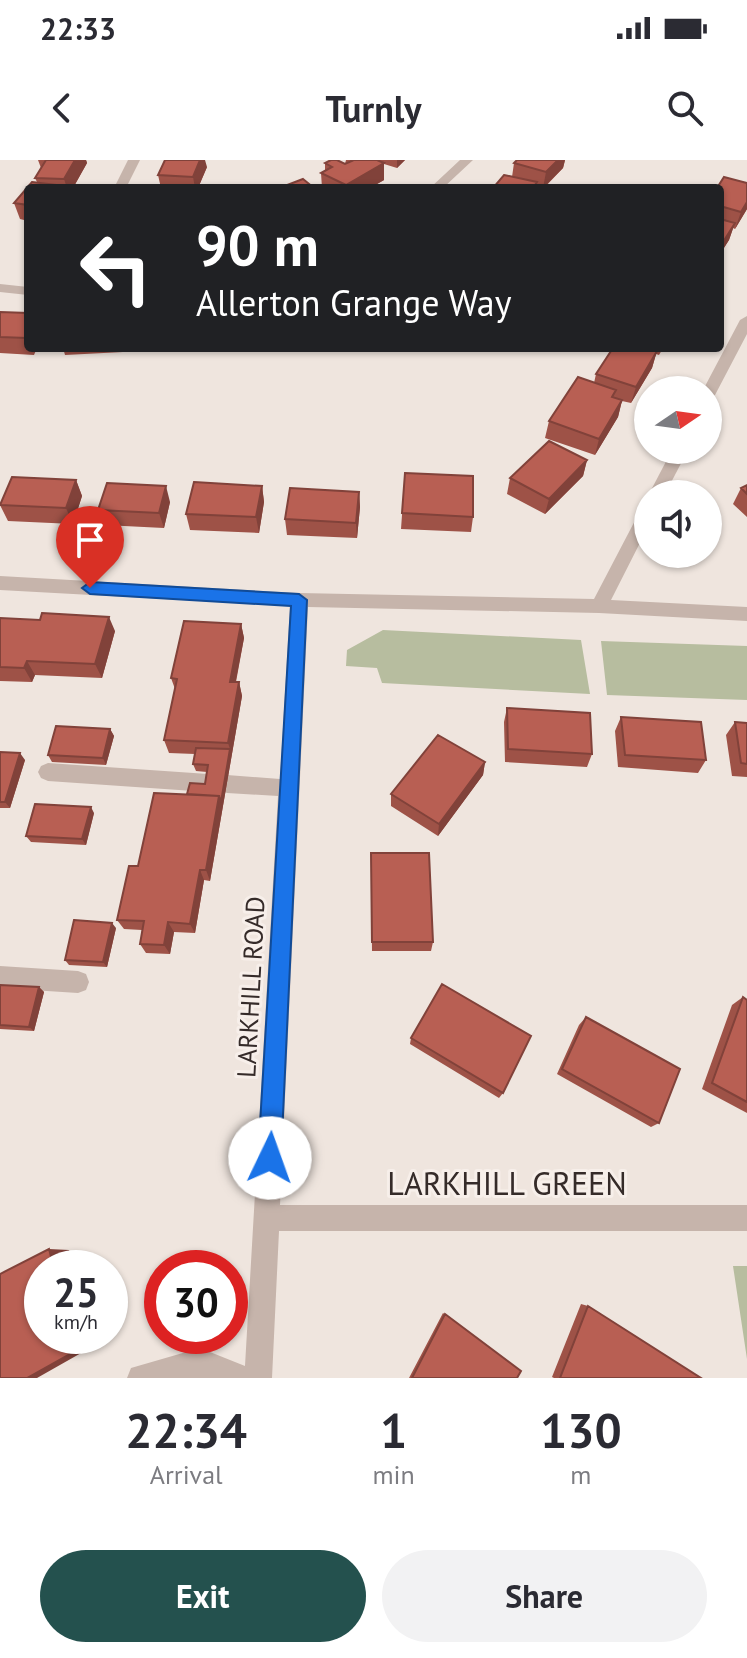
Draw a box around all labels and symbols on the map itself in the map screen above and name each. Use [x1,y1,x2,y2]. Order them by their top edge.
north arrow [634,376,722,464]
pin [56,506,124,588]
street label: LARKHILL ROAD [229,895,272,1079]
position arrow [228,1116,312,1200]
street label: LARKHILL GREEN [387,1162,627,1204]
speed limit sign: 30 [144,1250,248,1354]

